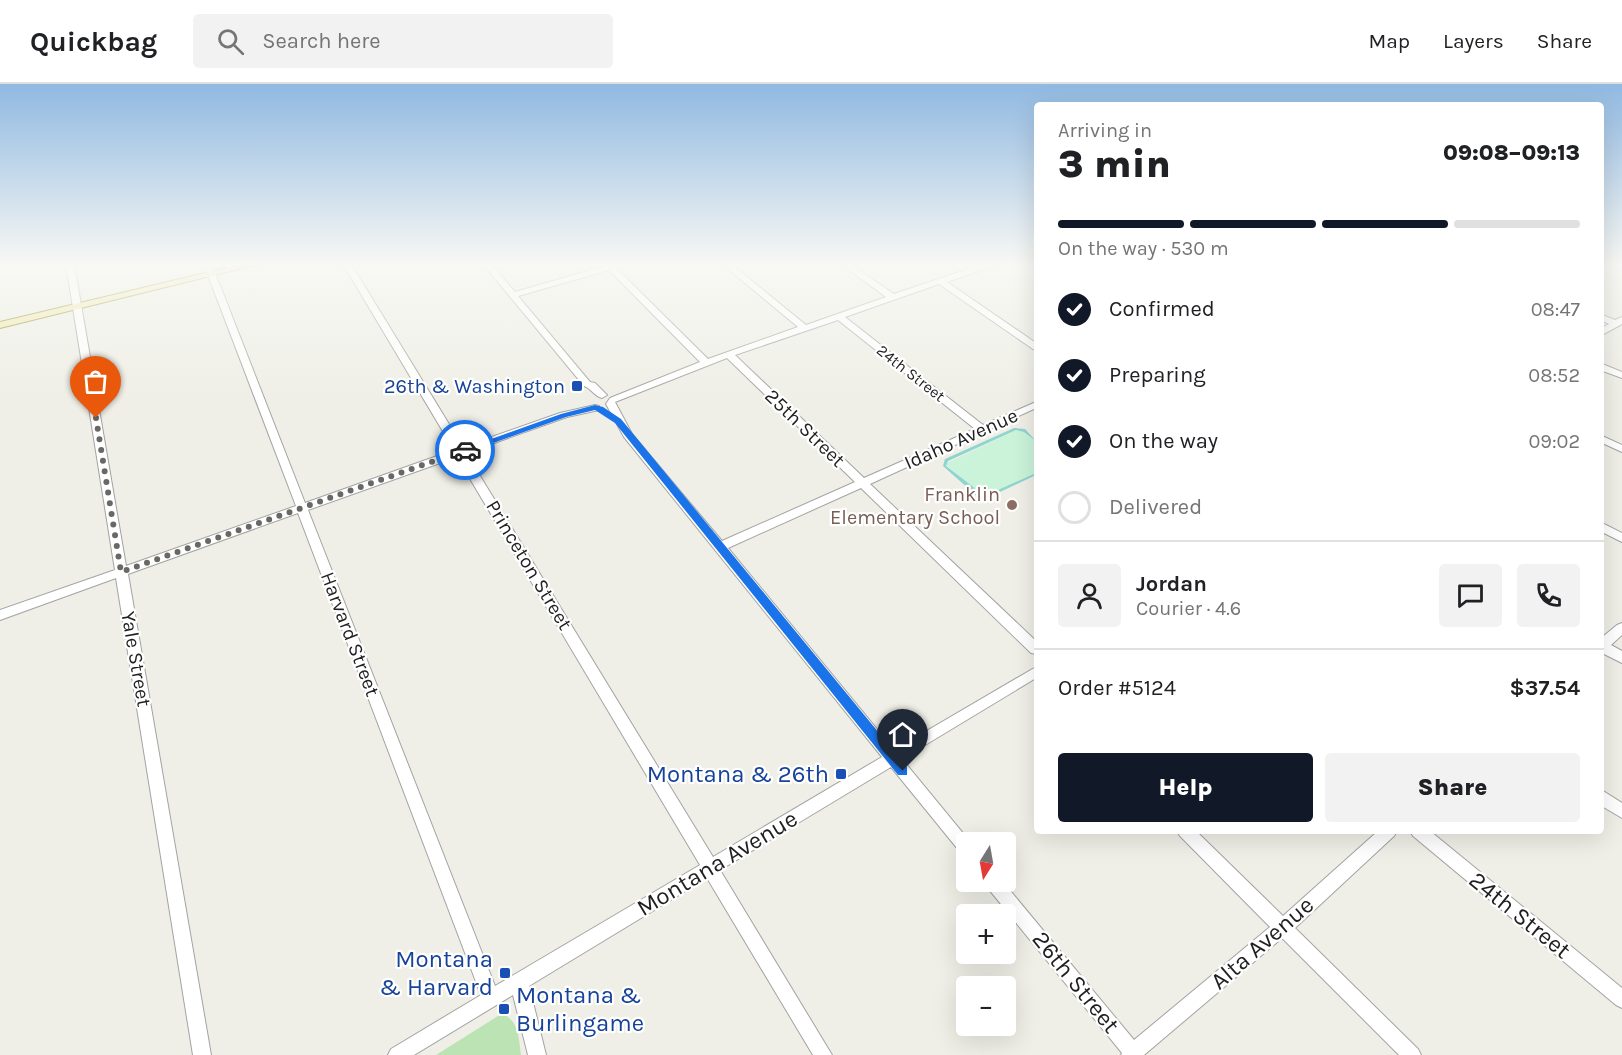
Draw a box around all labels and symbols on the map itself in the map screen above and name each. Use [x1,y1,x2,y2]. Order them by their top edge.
street label: 24th Street [873,340,949,406]
pin [70,356,121,418]
place label: 26th & Washington [384,375,565,398]
marker: 26th & Washington [570,379,584,393]
street label: 25th Street [760,384,850,472]
street label: Idaho Avenue [901,404,1021,474]
courier [435,420,495,480]
place label: Franklin Elementary School [830,483,1000,529]
street label: Princeton Street [481,496,577,634]
marker: Franklin Elementary School [1005,498,1019,512]
street label: Harvard Street [316,569,384,700]
street label: Yale Street [116,610,156,709]
pin [877,709,928,771]
place label: Montana & 26th [647,760,829,788]
marker: Montana & 26th [834,767,848,781]
street label: Montana Avenue [632,804,802,922]
north arrow [956,832,1016,892]
street label: 24th Street [1464,866,1576,964]
street label: Alta Avenue [1205,891,1319,995]
street label: 26th Street [1026,925,1126,1039]
place label: Montana & Harvard [379,945,493,1001]
marker: Montana & Harvard [498,966,512,980]
place label: Montana & Burlingame [516,981,644,1037]
marker: Montana & Burlingame [497,1002,511,1016]

